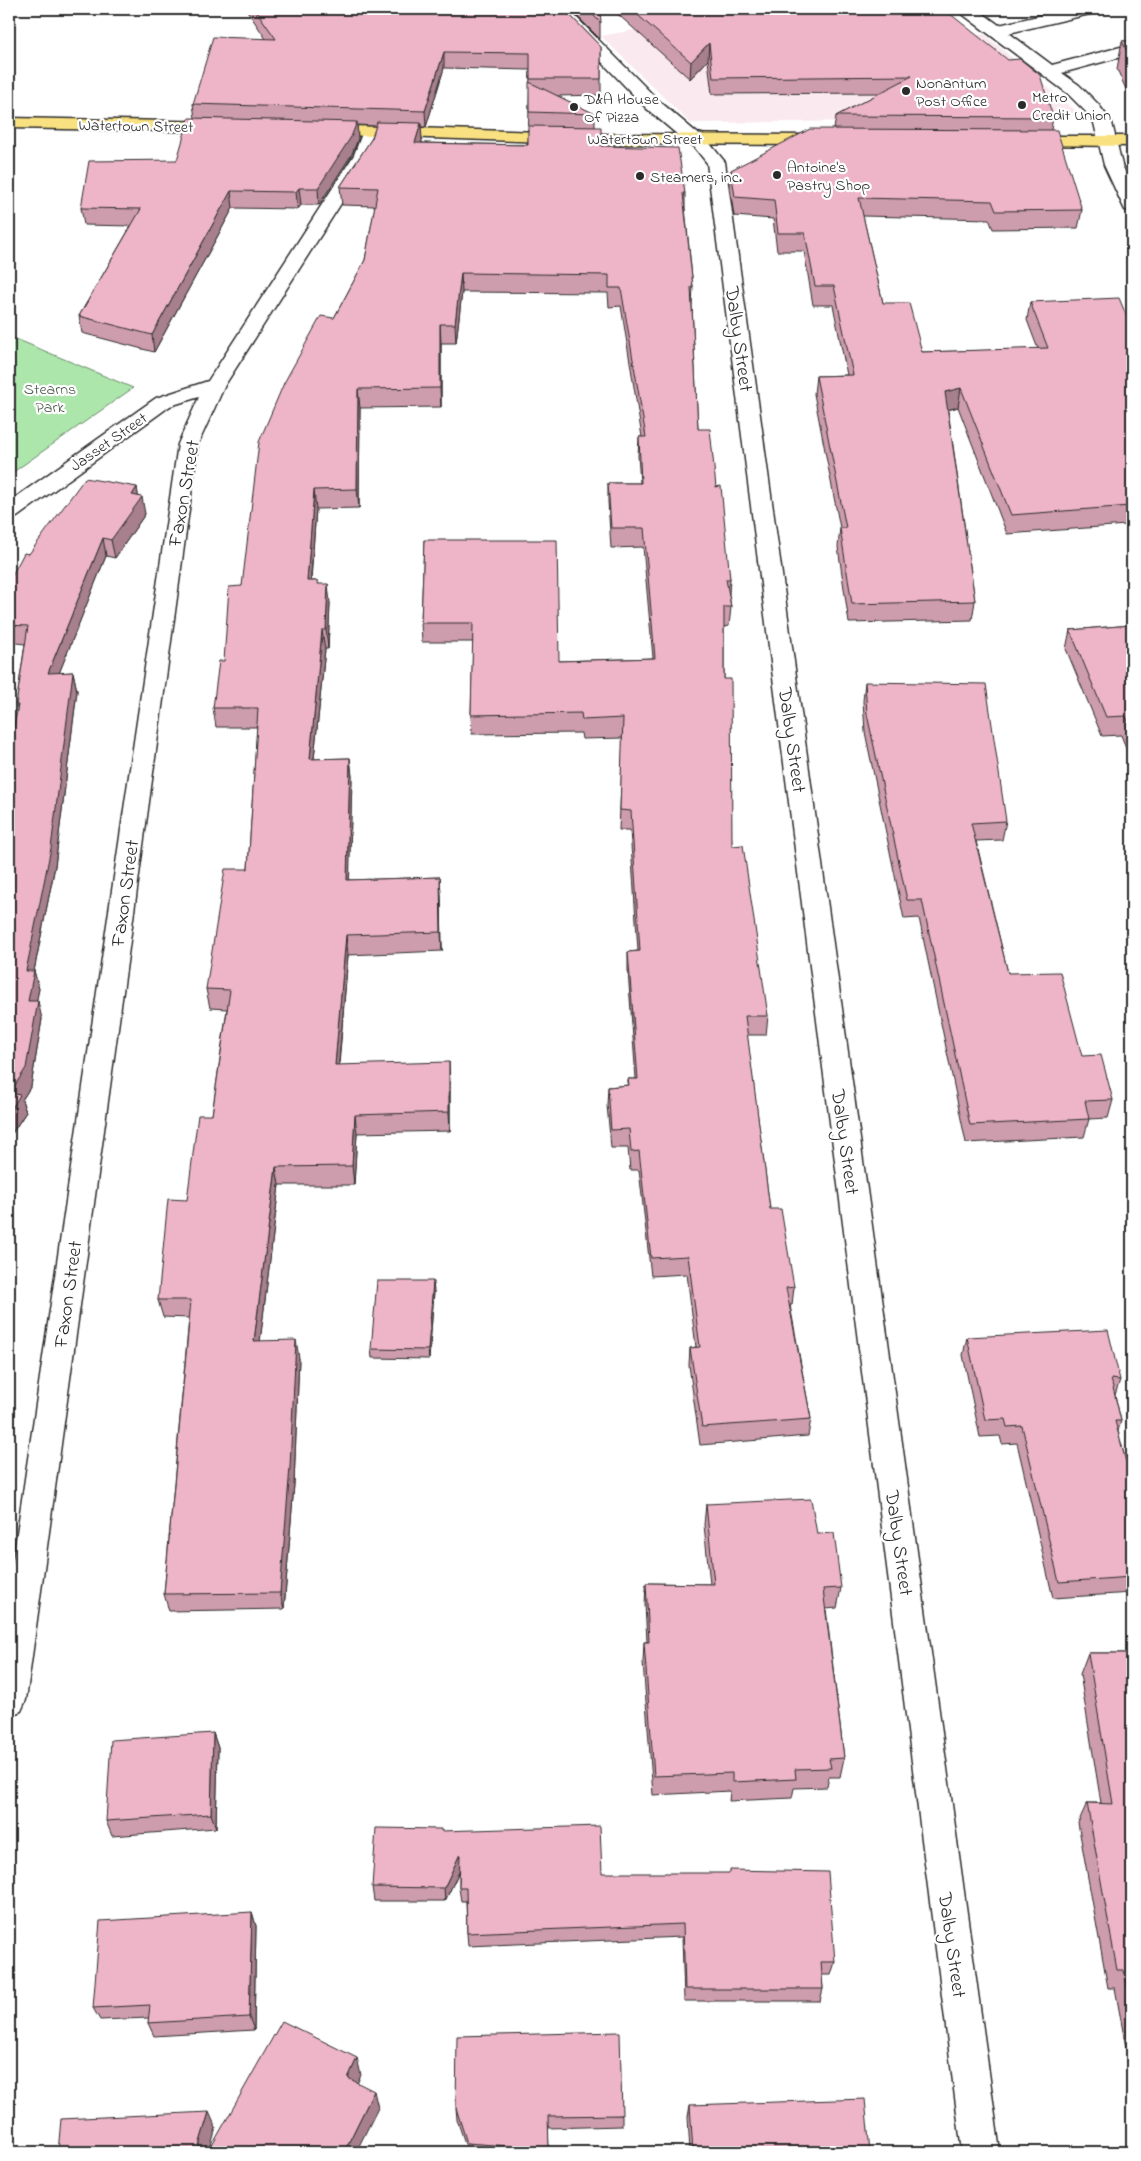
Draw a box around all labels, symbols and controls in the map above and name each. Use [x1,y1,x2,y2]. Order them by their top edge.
place label: Nonantum Post Office [916,72,988,114]
marker: Nonantum Post Office [900,85,912,97]
place label: Metro Credit Union [1032,86,1111,128]
place label: D&A House Of Pizza [583,88,660,130]
marker: Metro Credit Union [1016,99,1028,111]
marker: D&A House Of Pizza [568,101,580,113]
street label: Watertown Street [78,114,194,140]
street label: Watertown Street [588,128,703,152]
place label: Antoine's Pastry Shop [787,156,871,198]
place label: Steamers, inc. [650,166,742,190]
marker: Antoine's Pastry Shop [771,169,783,181]
marker: Steamers, inc. [634,170,646,182]
street label: Dalby Street [716,284,759,394]
park label: Stearns Park [24,378,76,420]
street label: Jasset Street [66,407,153,478]
street label: Faxon Street [162,438,209,550]
street label: Dalby Street [769,685,812,795]
street label: Faxon Street [104,838,148,950]
street label: Dalby Street [822,1087,865,1197]
street label: Faxon Street [47,1239,91,1351]
street label: Dalby Street [876,1488,919,1598]
street label: Dalby Street [929,1890,972,2000]

